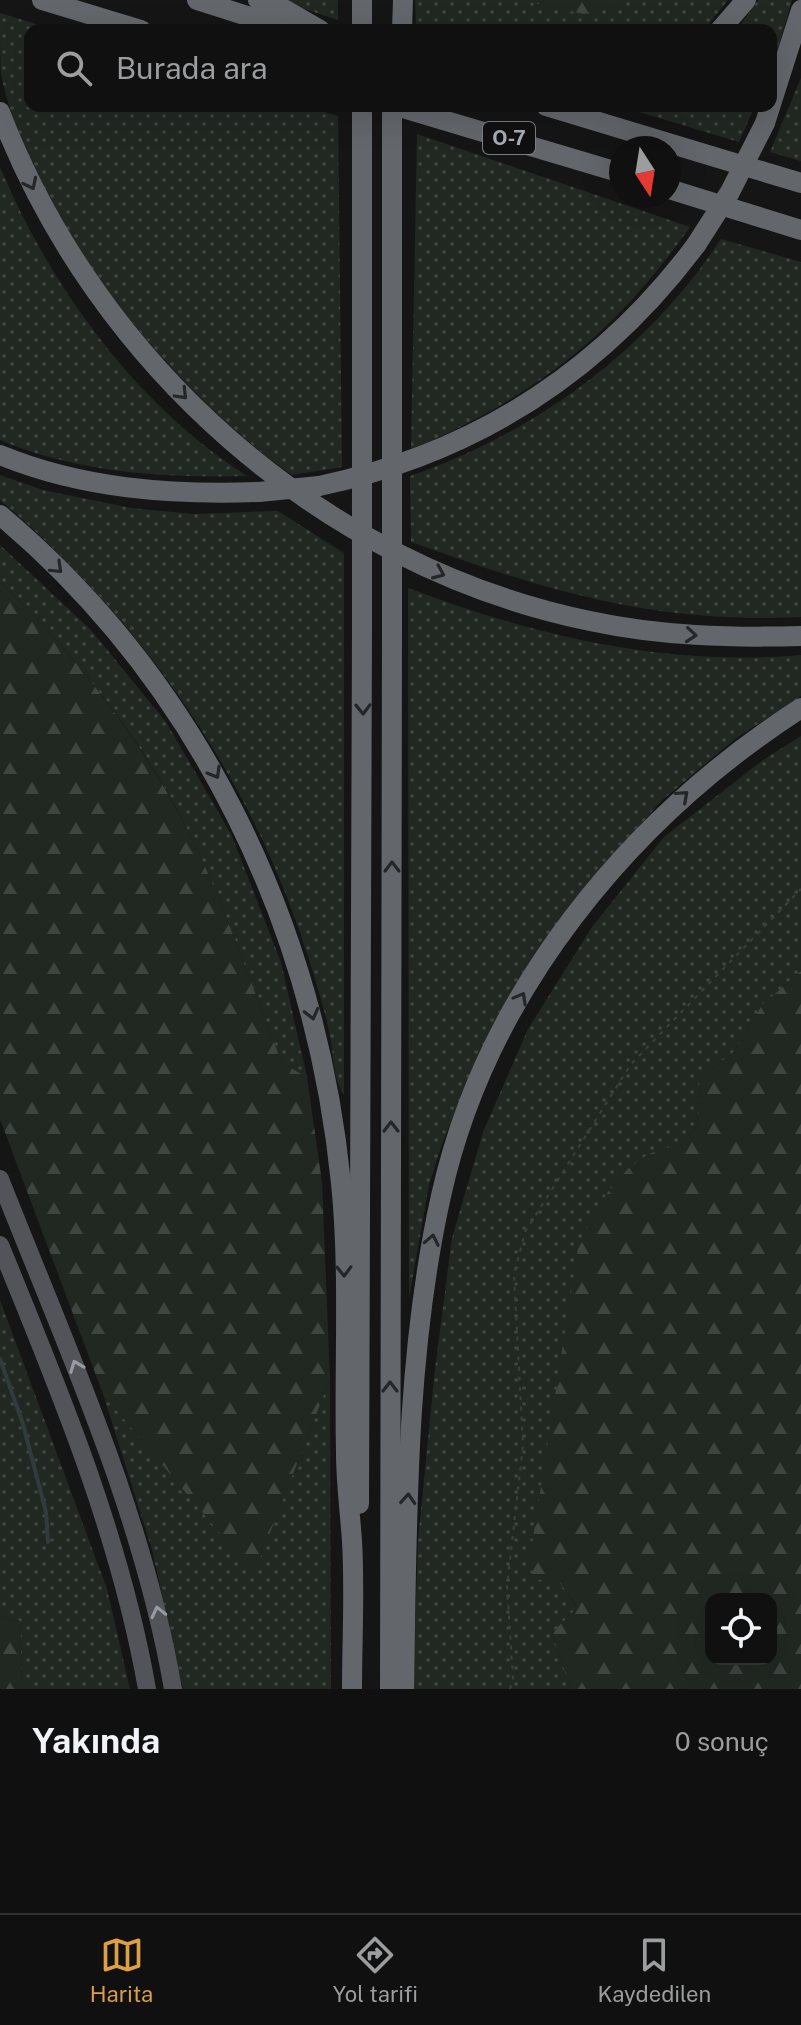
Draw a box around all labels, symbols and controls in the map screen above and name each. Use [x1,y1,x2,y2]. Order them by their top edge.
search box [24,24,777,112]
icon: search [52,46,96,90]
text: Burada ara [116,50,268,86]
road number: O-7 [483,122,535,154]
north arrow [609,136,681,208]
one-way arrow [21,175,36,190]
one-way arrow [172,385,187,399]
one-way arrow [48,558,62,573]
one-way arrow [431,564,445,580]
one-way arrow [684,626,697,643]
one-way arrow [354,703,372,716]
one-way arrow [205,764,221,779]
one-way arrow [674,791,689,806]
one-way arrow [383,860,401,873]
one-way arrow [511,992,527,1006]
one-way arrow [302,1006,319,1020]
one-way arrow [382,1120,400,1133]
one-way arrow [422,1234,439,1247]
one-way arrow [335,1265,353,1278]
one-way arrow [69,1360,86,1374]
one-way arrow [381,1380,399,1393]
one-way arrow [399,1492,416,1505]
map controls [705,1593,777,1665]
button: locate [705,1593,777,1665]
one-way arrow [150,1606,167,1620]
text: Yakında [32,1721,160,1761]
text: 0 sonuç [675,1726,769,1757]
tab: Harita [90,1933,153,2007]
tab: Yol tarifi [333,1933,418,2007]
tab: Kaydedilen [597,1933,711,2007]

